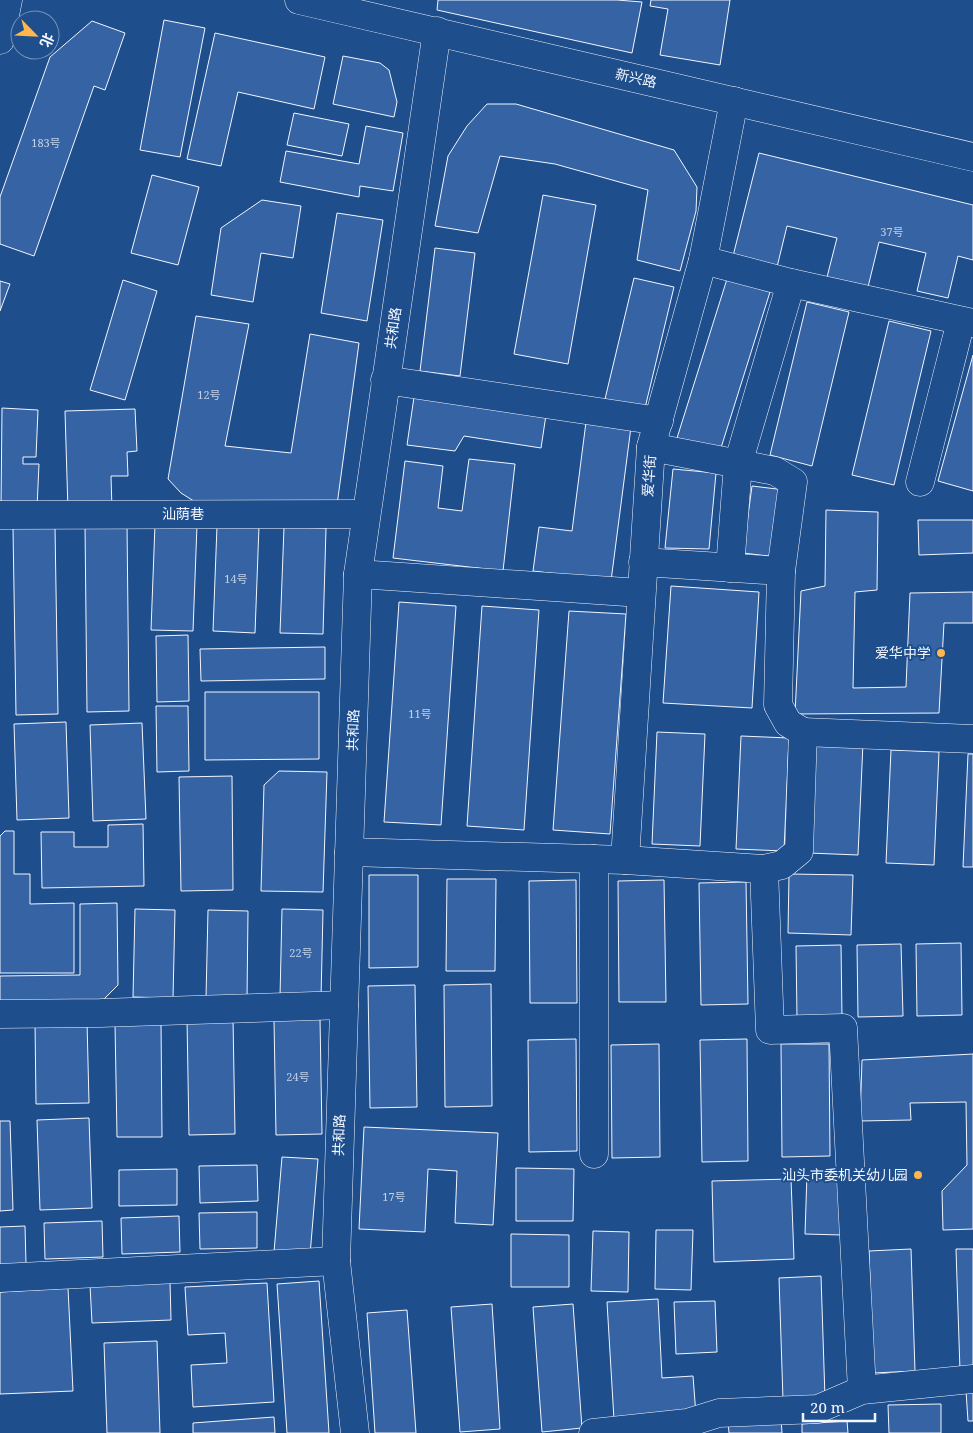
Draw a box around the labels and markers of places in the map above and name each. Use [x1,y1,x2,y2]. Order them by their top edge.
place label: 爱华中学 [875,643,931,662]
marker: 爱华中学 [935,647,947,659]
place label: 汕头市委机关幼儿园 [782,1165,908,1184]
marker: 汕头市委机关幼儿园 [912,1169,924,1181]

